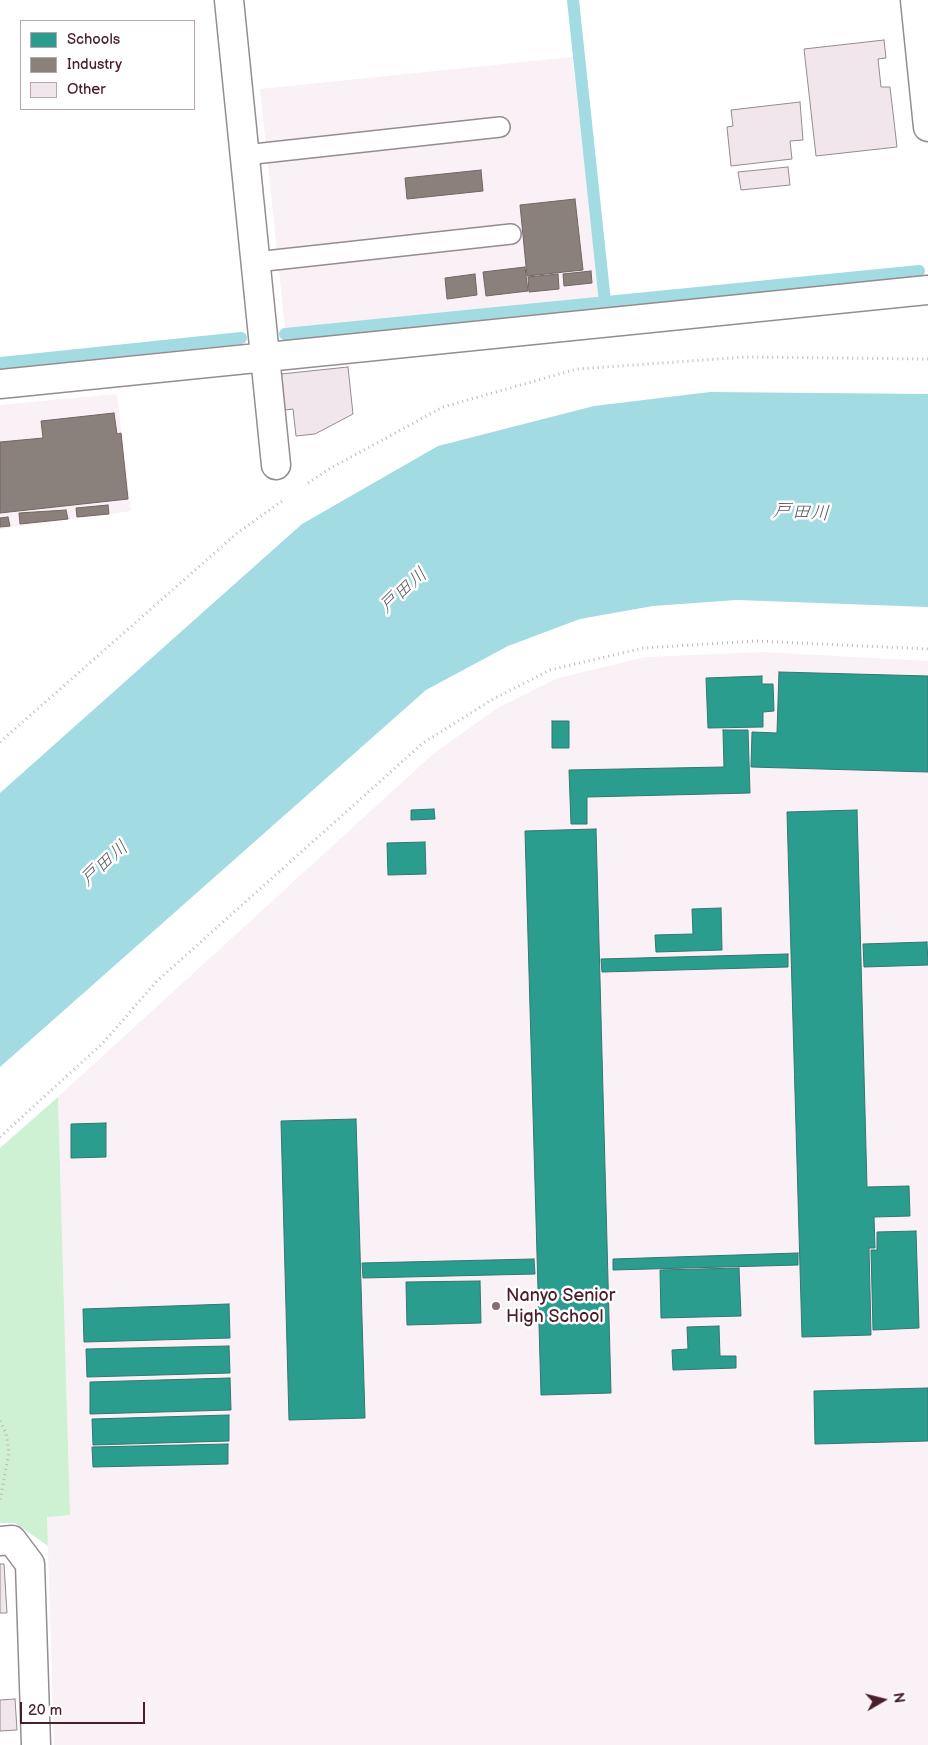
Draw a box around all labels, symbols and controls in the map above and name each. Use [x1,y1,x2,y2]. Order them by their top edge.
legend [20,20,195,110]
text: Schools [67,30,120,49]
text: Industry [67,55,122,74]
text: Other [67,80,106,99]
water label: 戸田川 [772,500,830,526]
water label: 戸田川 [375,563,433,619]
water label: 戸田川 [76,836,134,892]
place label: Nanyo Senior High School [506,1285,615,1328]
marker: Nanyo Senior High School [490,1300,502,1312]
north arrow [858,1675,908,1725]
text: N [889,1691,907,1704]
scale bar [22,1692,148,1724]
text: 20 m [28,1701,62,1720]

